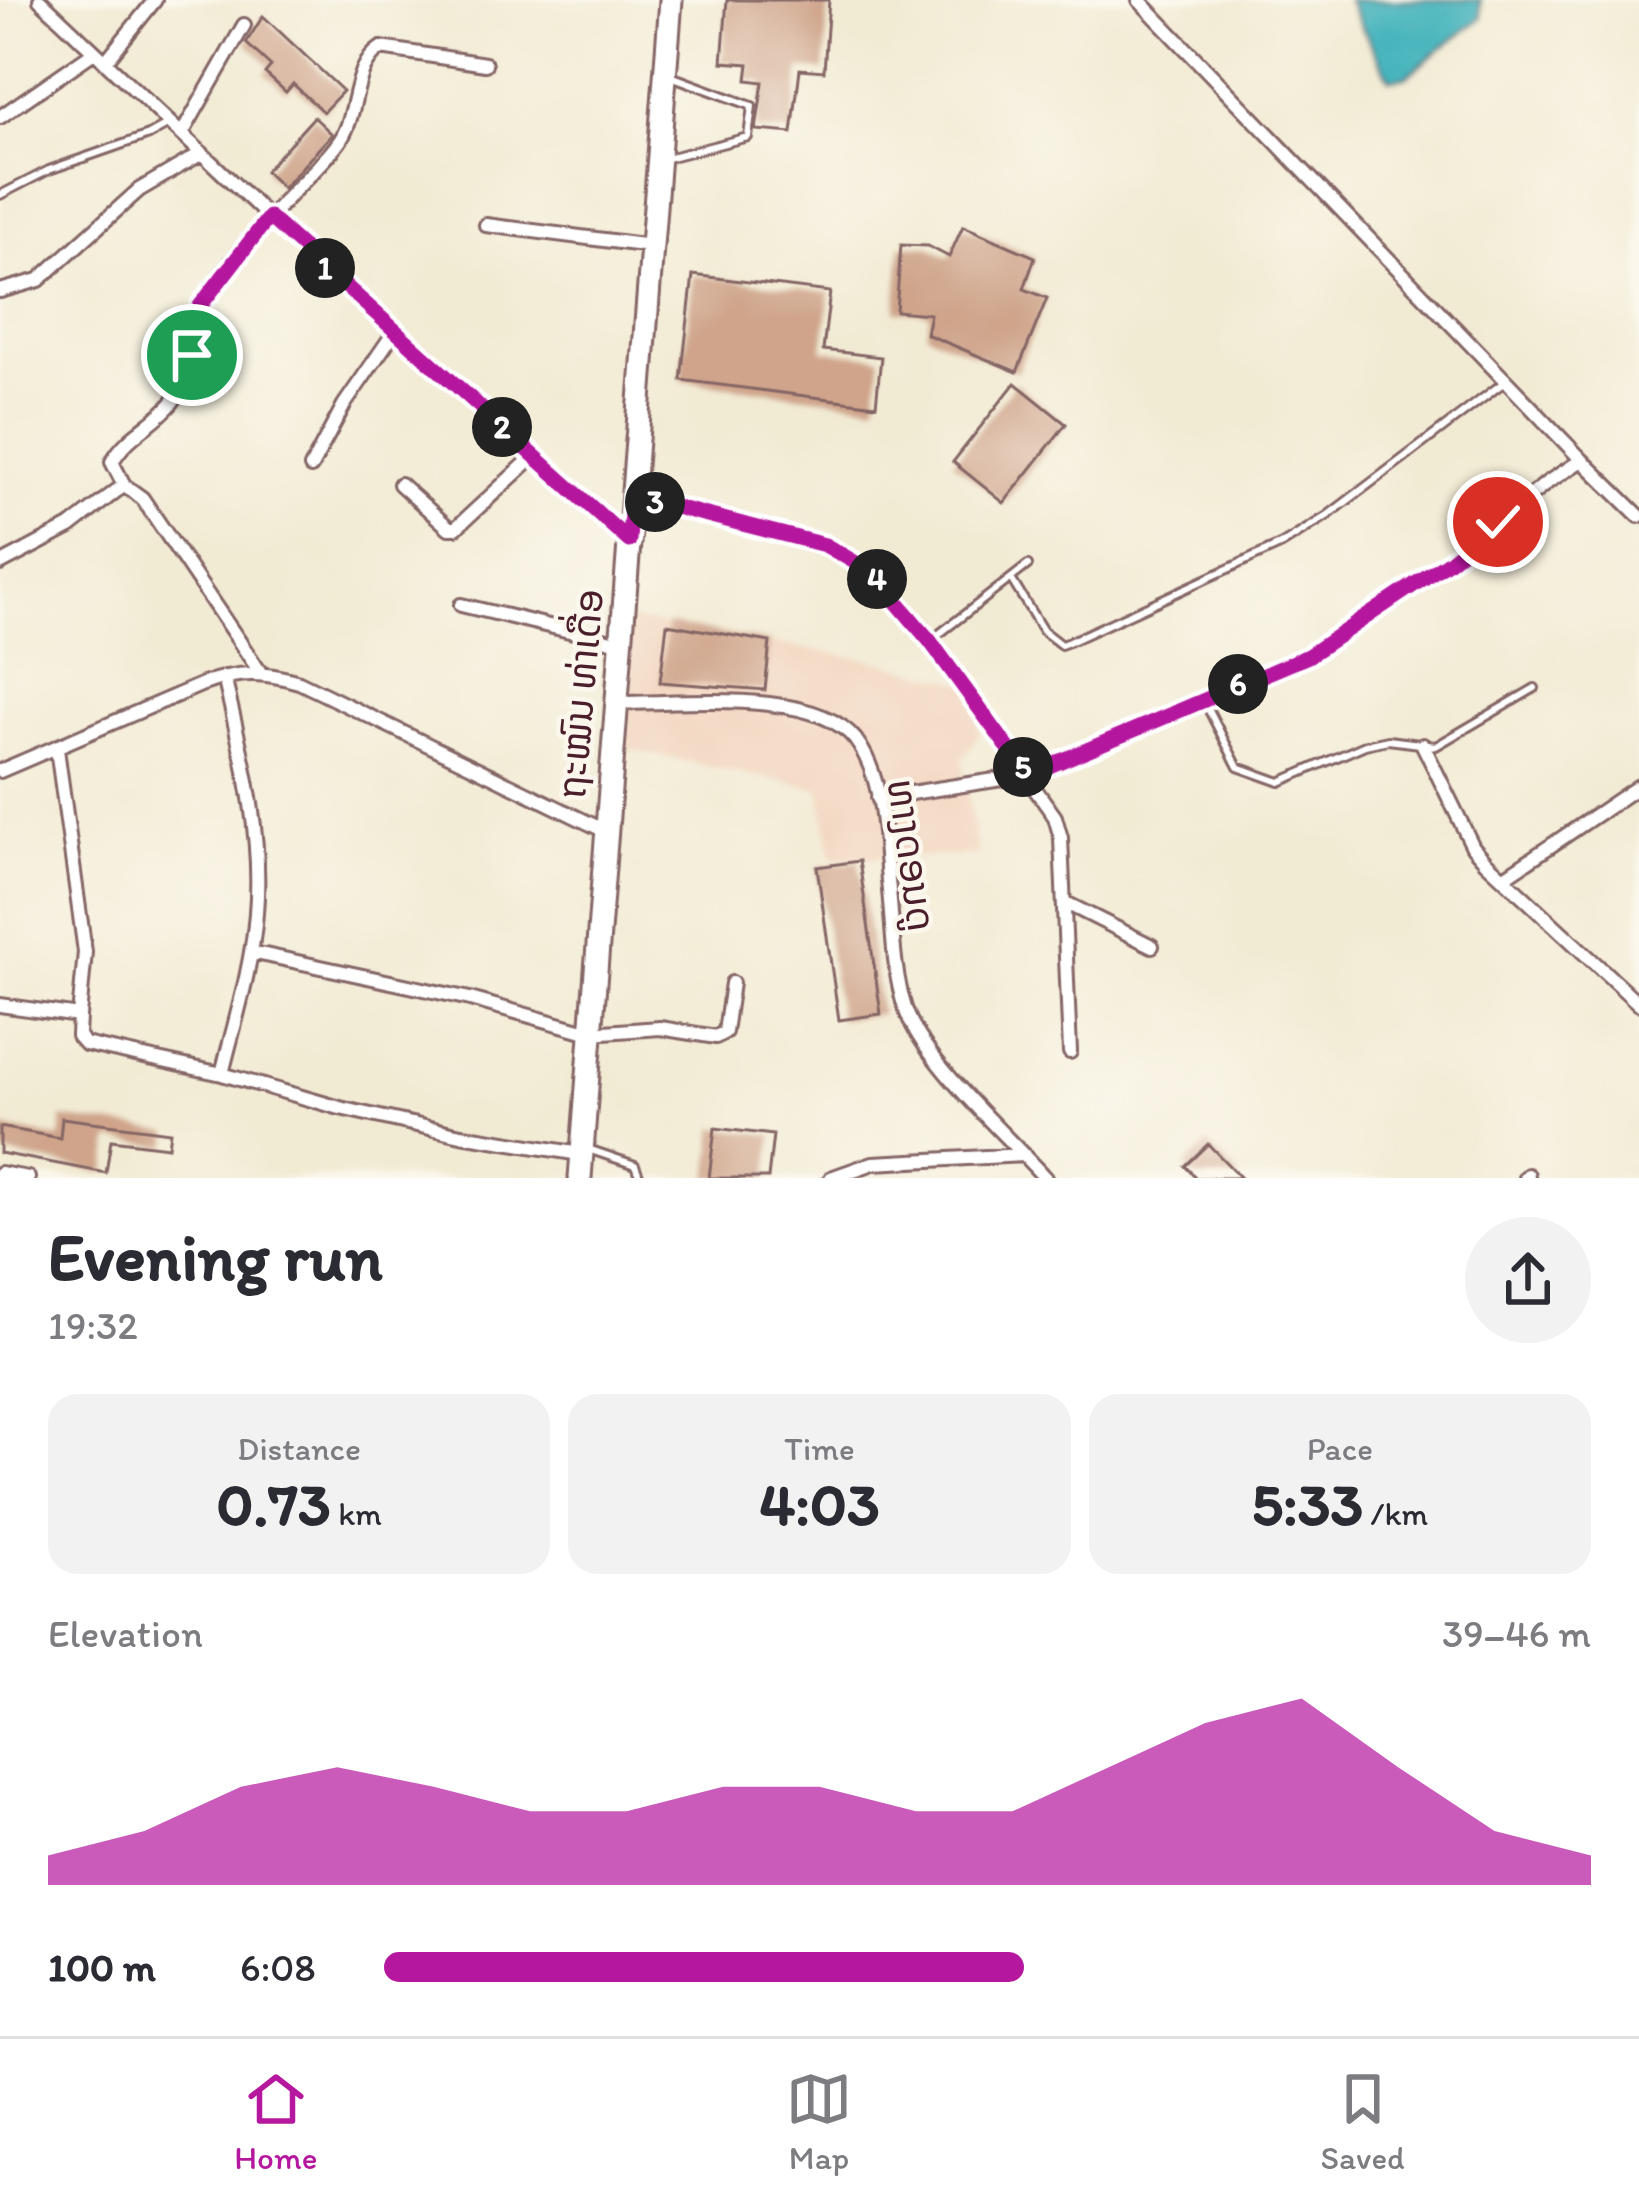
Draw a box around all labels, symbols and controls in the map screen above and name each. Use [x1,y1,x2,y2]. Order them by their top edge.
pin: 1 [295,238,355,298]
text: 1 [317,248,333,287]
pin [141,304,243,406]
icon: arrive [159,322,225,388]
pin: 2 [472,397,532,457]
text: 2 [493,407,511,446]
pin [1447,471,1549,573]
pin: 3 [625,472,685,532]
text: 3 [646,482,664,521]
icon: check [1465,489,1531,555]
pin: 4 [847,549,907,609]
text: 4 [867,559,887,598]
street label: ຖະໝົນ ທ່າເດື່ອ [542,586,613,801]
pin: 6 [1208,654,1268,714]
text: 6 [1229,664,1247,703]
pin: 5 [993,737,1053,797]
text: 5 [1014,747,1032,786]
street label: ທາງດອນດູ [877,776,945,934]
text: Evening run [48,1217,383,1297]
button: share [1465,1217,1591,1343]
text: 19:32 [48,1302,138,1349]
text: Distance [237,1429,361,1468]
text: Time [784,1429,855,1468]
text: Pace [1307,1429,1373,1468]
text: 0.73 [217,1468,331,1540]
text: 4:03 [759,1468,880,1540]
text: 5:33 [1252,1468,1363,1540]
text: km [331,1494,382,1533]
text: /km [1363,1494,1428,1533]
text: Elevation [48,1610,203,1657]
text: 39–46 m [1442,1610,1591,1657]
text: 100 m [48,1944,156,1991]
text: 6:08 [240,1944,316,1991]
tab: Home [234,2066,317,2177]
tab: Map [786,2066,852,2177]
tab: Saved [1321,2066,1405,2177]

